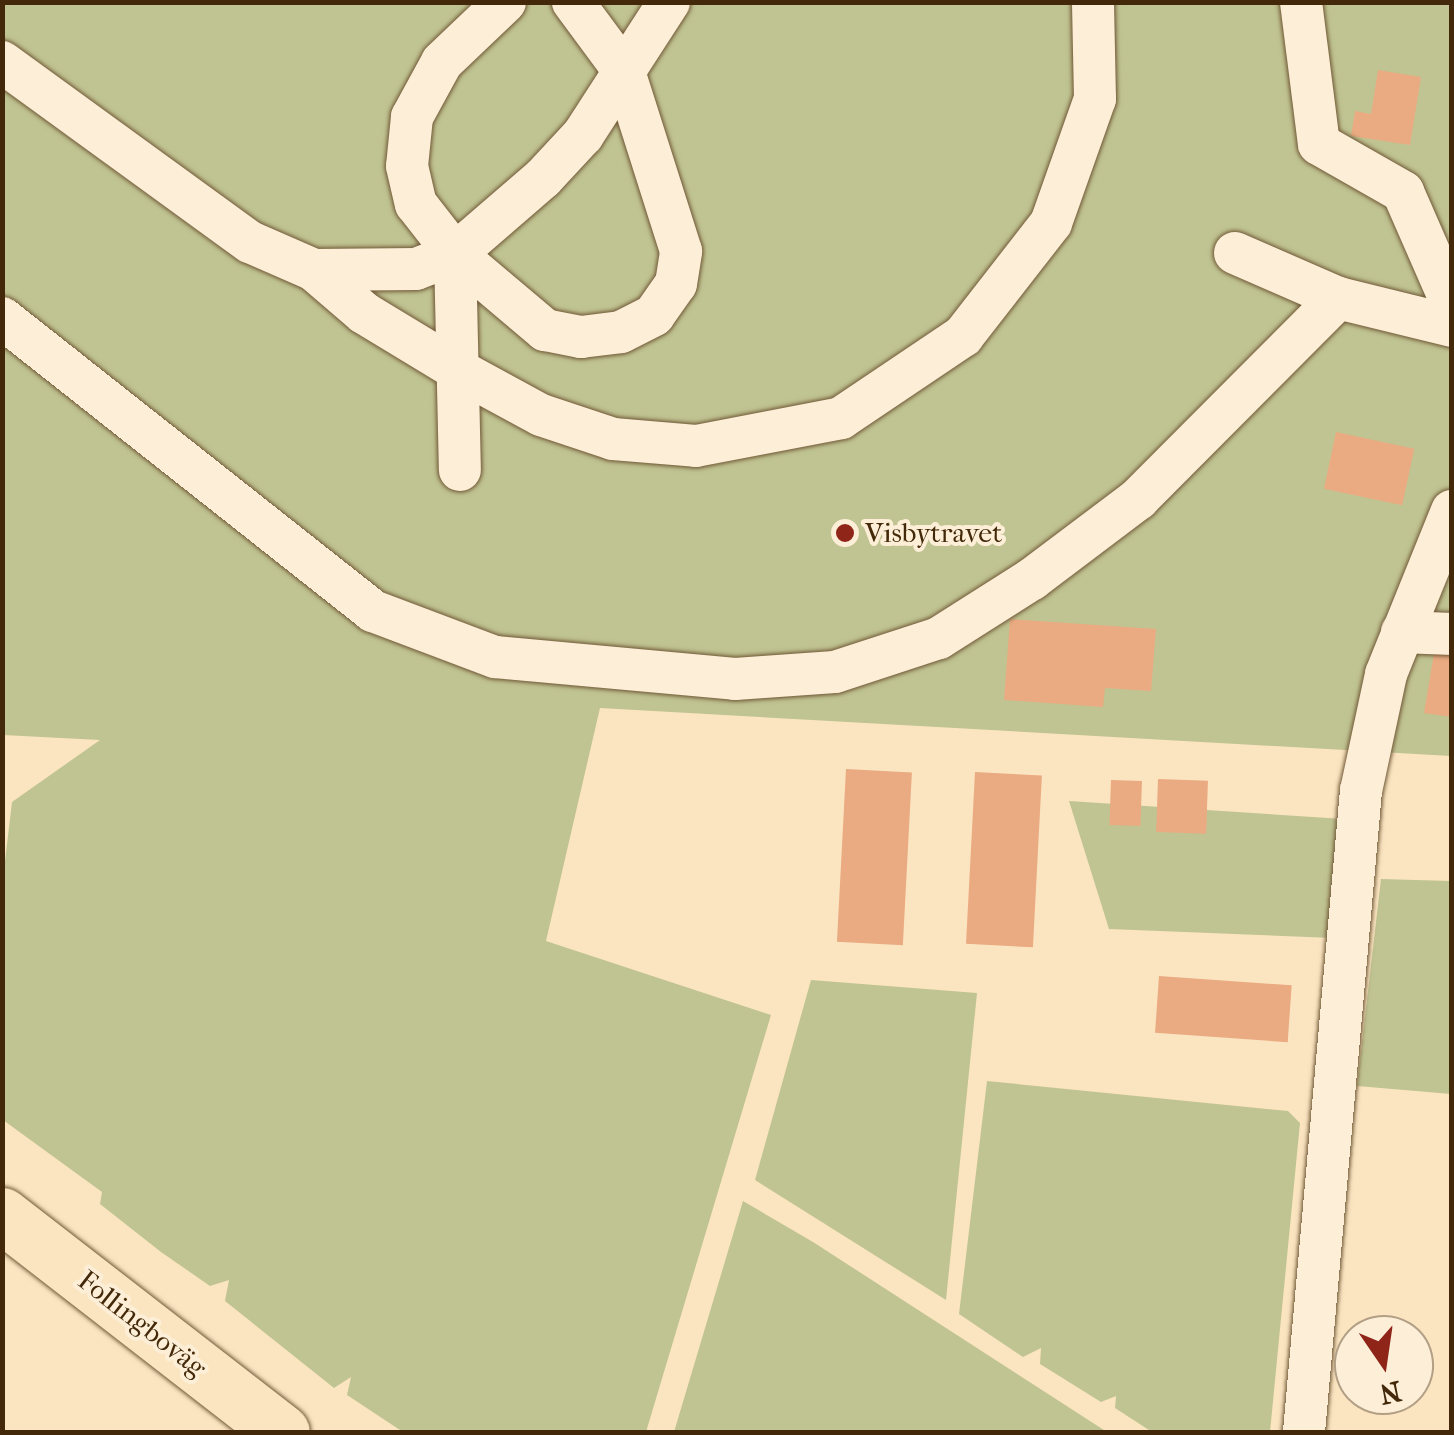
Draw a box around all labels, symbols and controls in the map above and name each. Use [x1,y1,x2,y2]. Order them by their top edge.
place label: Visbytravet [865,516,1002,550]
marker: Visbytravet [834,522,856,544]
street label: Follingboväg [71,1263,213,1385]
north arrow [1334,1315,1434,1415]
text: N [1376,1374,1404,1411]

